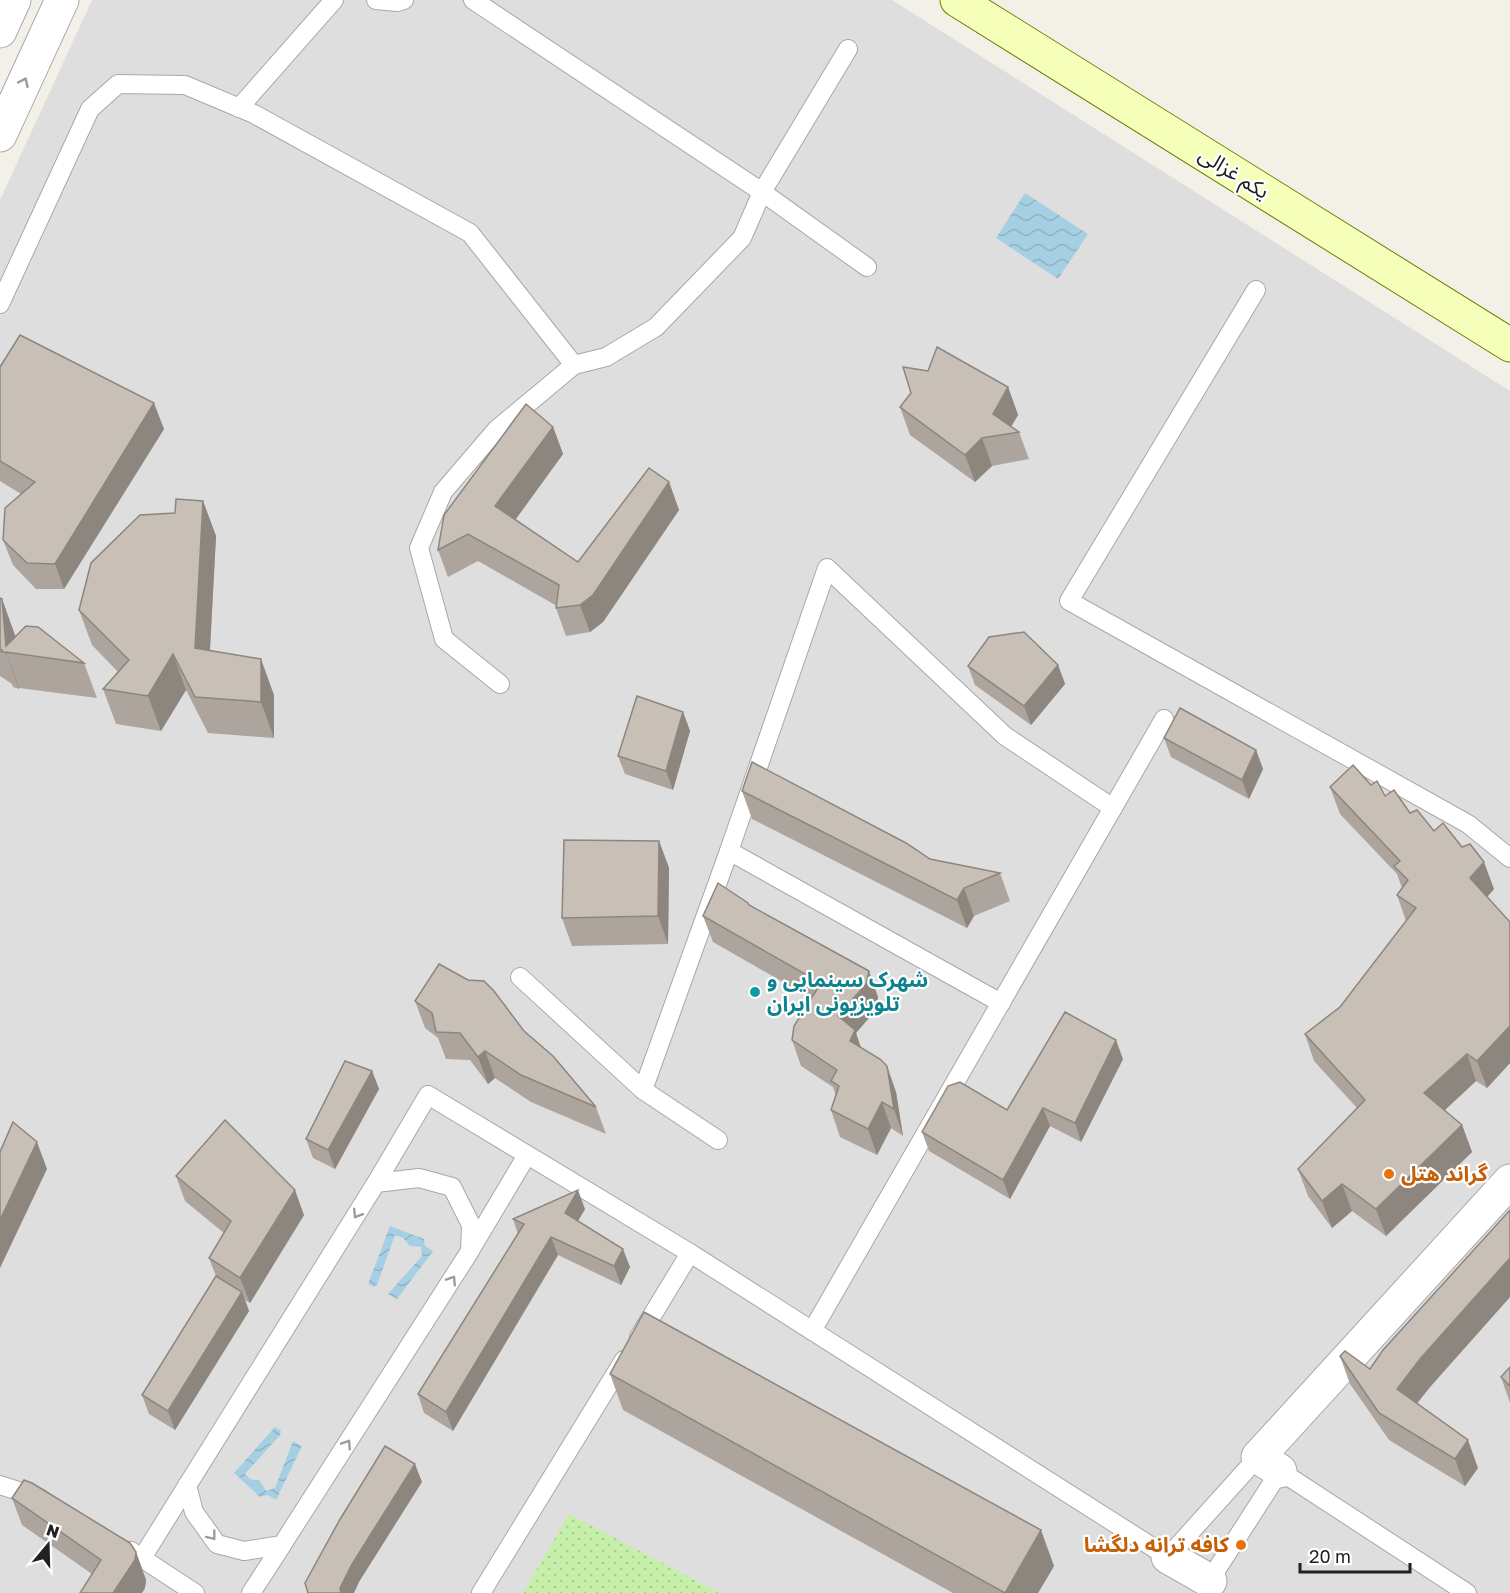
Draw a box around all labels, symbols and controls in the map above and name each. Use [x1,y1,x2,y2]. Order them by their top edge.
one-way arrow [17,78,29,89]
street label: یکم غزالی [1193,140,1275,206]
place label: شهرک سینمایی و تلویزیونی ایران [767,966,928,1016]
marker: شهرک سینمایی و تلویزیونی ایران [748,985,762,999]
place label: گراند هتل [1401,1160,1488,1186]
marker: گراند هتل [1382,1167,1396,1181]
one-way arrow [353,1207,364,1218]
one-way arrow [444,1276,456,1286]
one-way arrow [339,1440,351,1450]
north arrow [18,1515,78,1575]
text: N [44,1519,62,1542]
one-way arrow [205,1530,216,1541]
place label: کافه ترانه دلگشا [1084,1531,1229,1557]
scale bar [1300,1536,1410,1574]
marker: کافه ترانه دلگشا [1234,1538,1248,1552]
text: 20 m [1309,1545,1351,1567]

